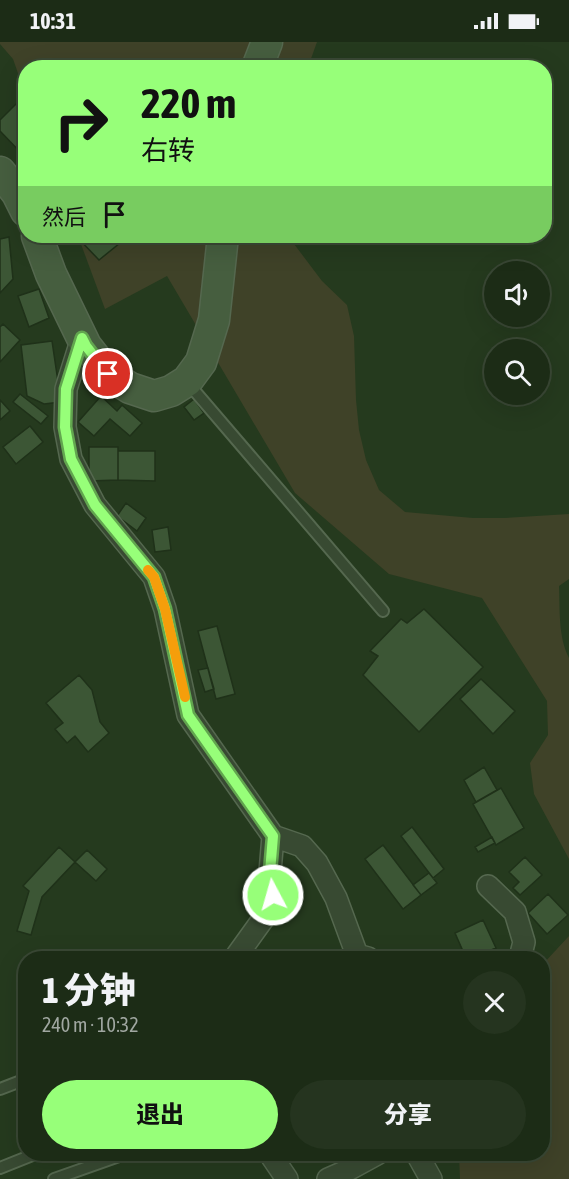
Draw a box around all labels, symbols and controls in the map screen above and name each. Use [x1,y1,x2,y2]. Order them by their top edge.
text: 10:31 [30,8,76,34]
text: 220 m [141,79,236,127]
icon: right [42,84,120,162]
text: 右转 [141,135,195,166]
icon: arrive [98,198,131,231]
text: 然后 [42,204,86,230]
map controls [484,261,550,405]
button: sound [484,261,550,327]
button: search [484,339,550,405]
pin [82,348,133,399]
icon: arrive [91,357,124,390]
position arrow [241,863,305,927]
text: 1 分钟 [42,969,136,1011]
button: close [463,971,526,1034]
text: 240 m · 10:32 [42,1013,139,1036]
button: 退出 [42,1080,278,1149]
button: 分享 [290,1080,526,1149]

